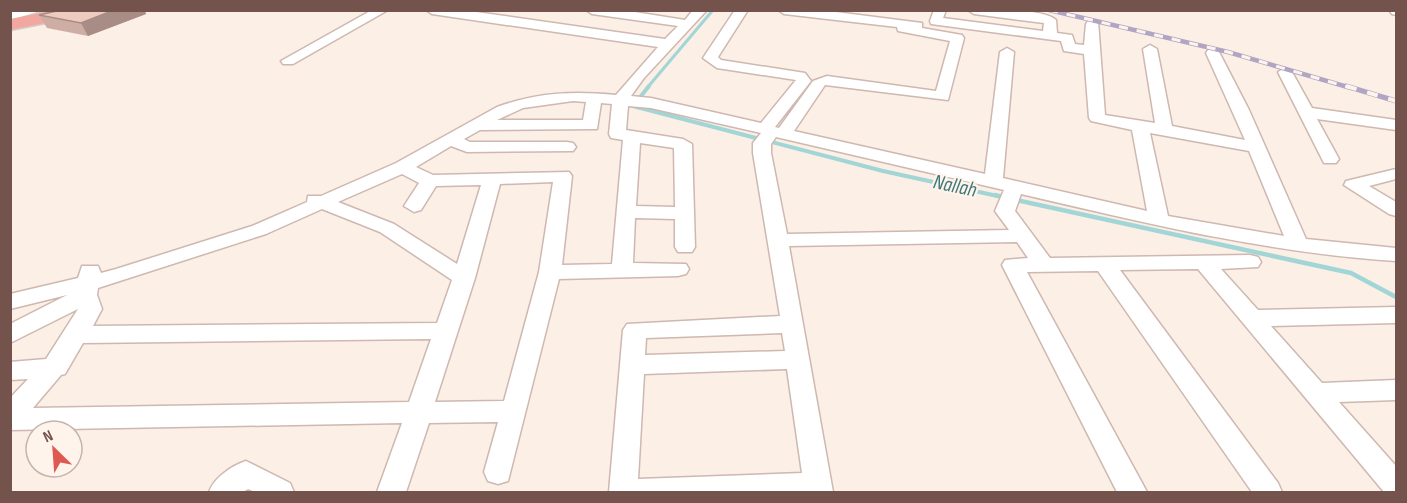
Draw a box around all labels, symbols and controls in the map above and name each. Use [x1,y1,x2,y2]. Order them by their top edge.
water label: Nallah [931,169,979,203]
north arrow [24,419,84,479]
text: N [40,426,56,447]

